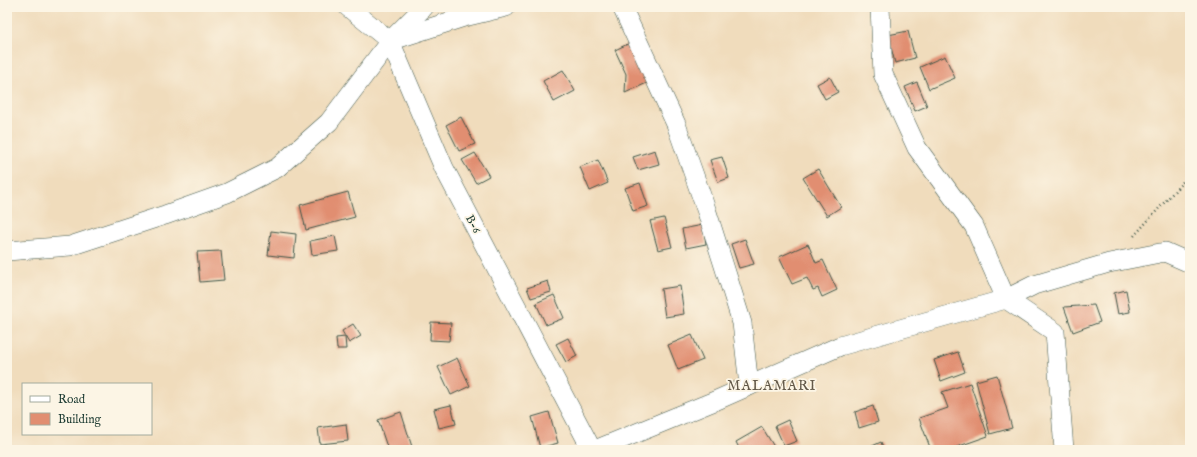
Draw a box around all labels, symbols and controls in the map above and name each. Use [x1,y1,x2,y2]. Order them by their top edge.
street label: B-6 [462,212,484,237]
district label: MALAMARI [727,377,817,395]
legend [22,383,152,435]
text: Road [58,392,86,407]
text: Building [58,412,102,427]

